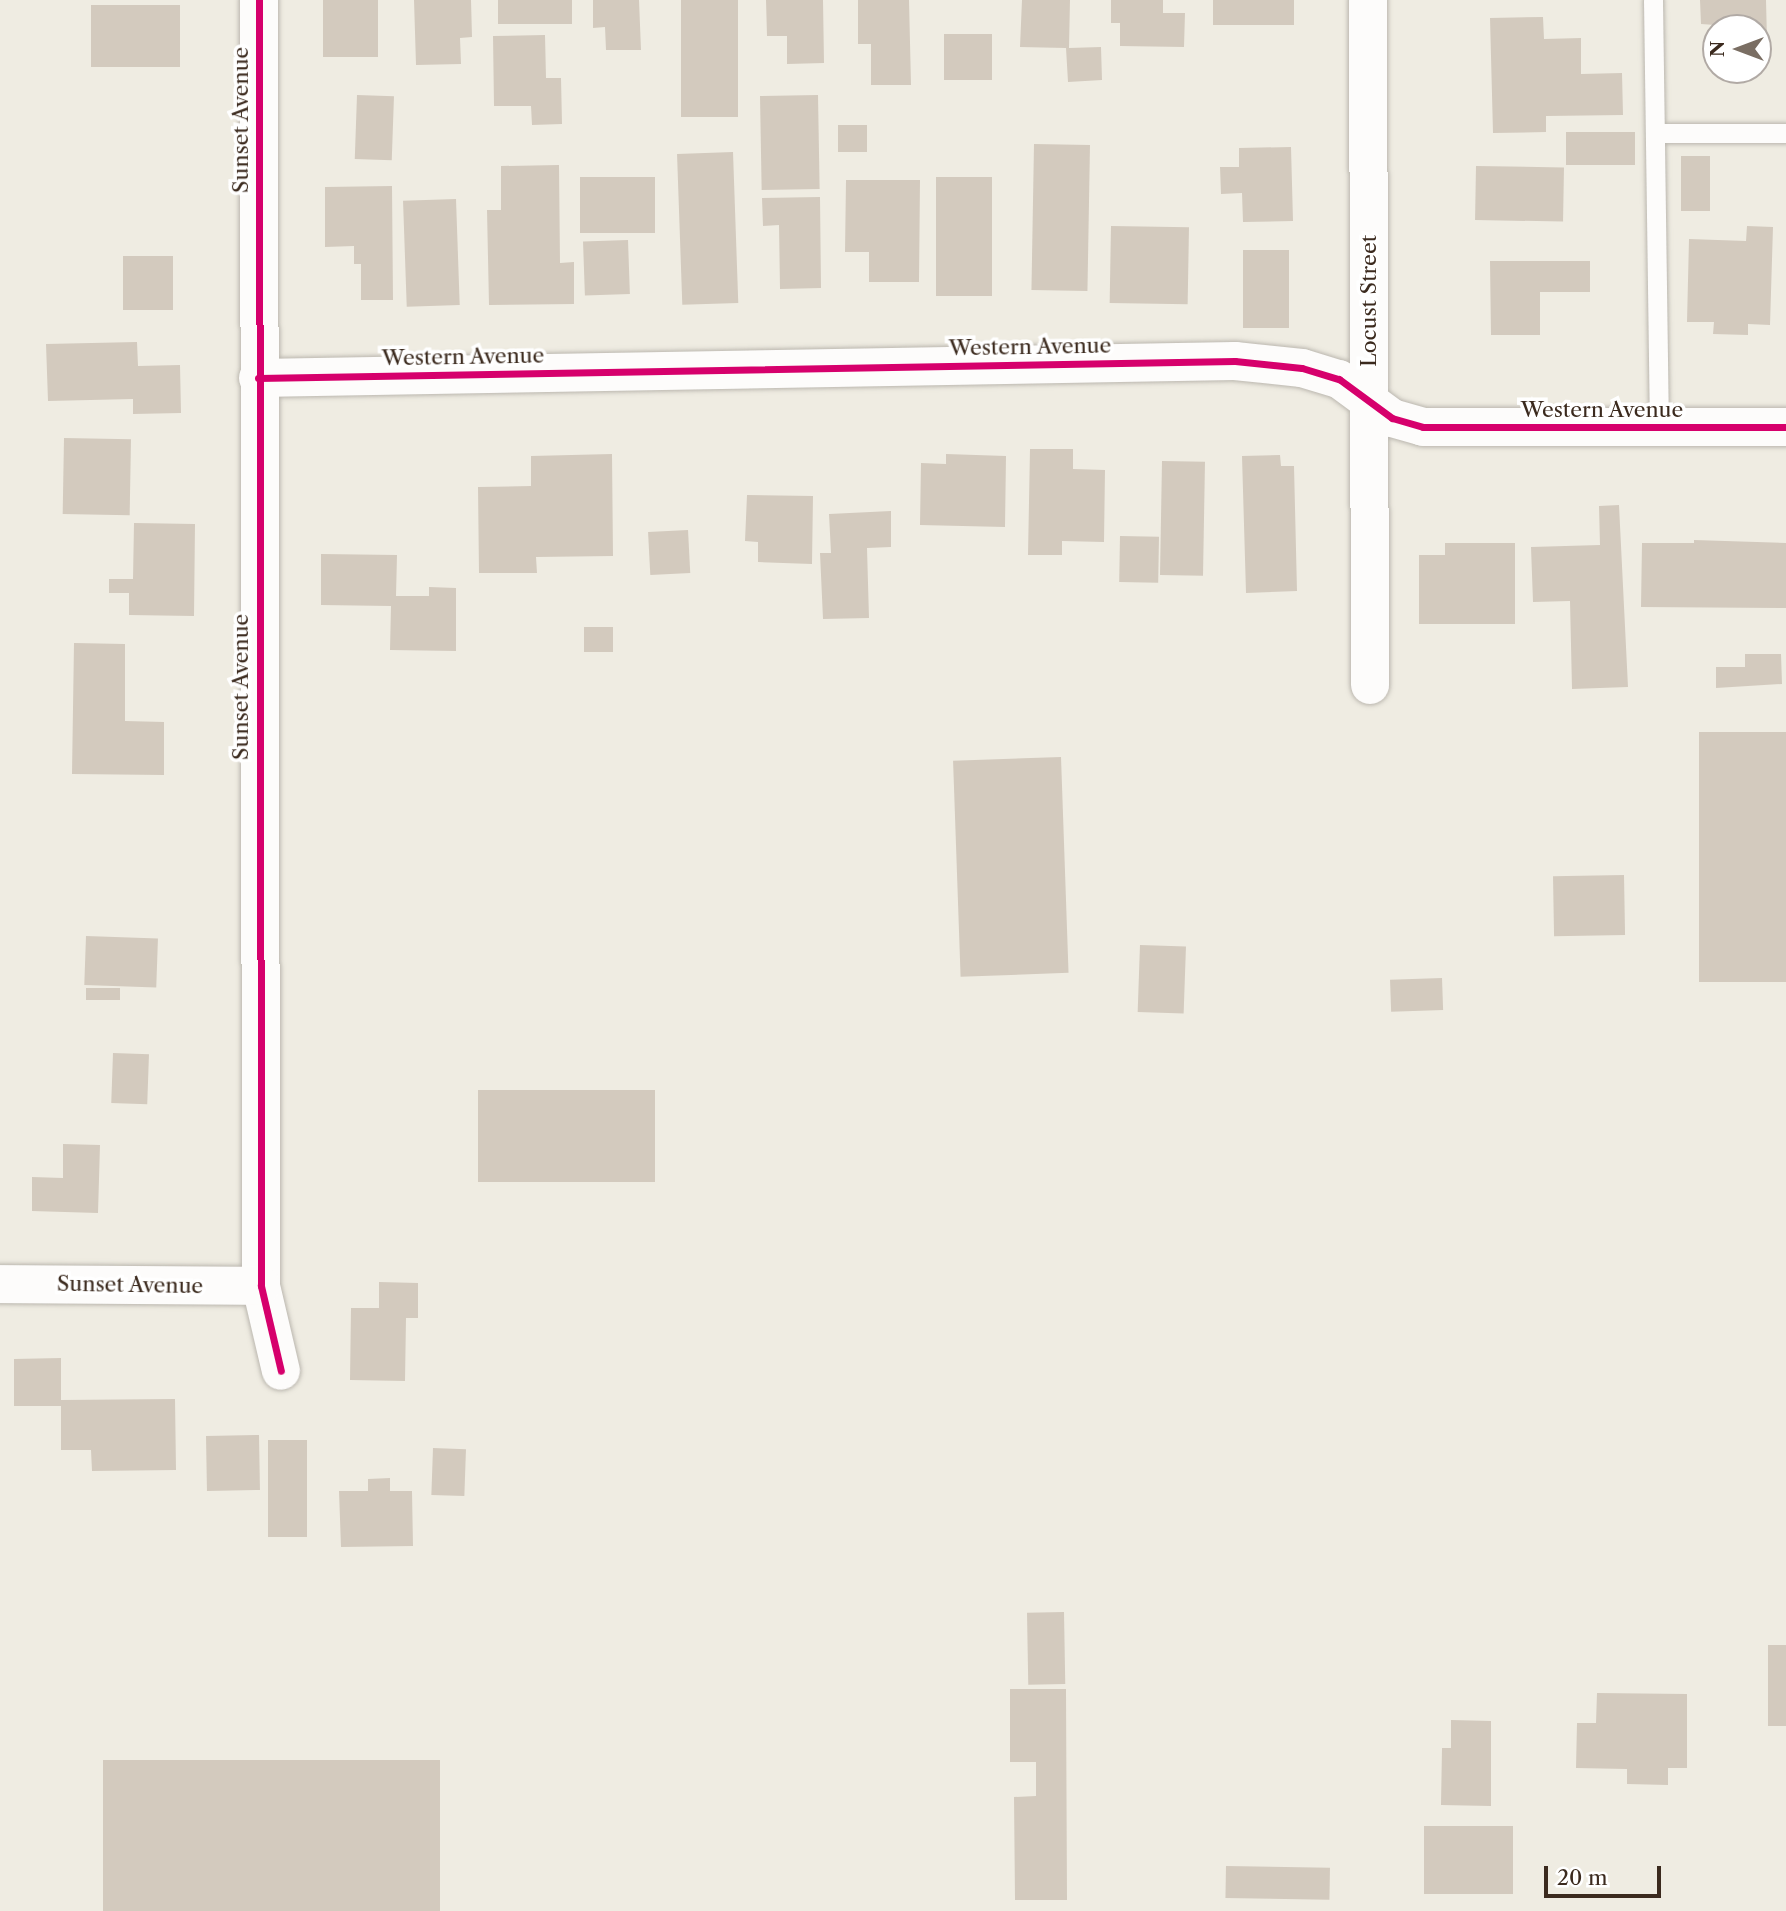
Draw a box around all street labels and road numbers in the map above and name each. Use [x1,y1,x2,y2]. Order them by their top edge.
street label: Sunset Avenue [228,46,254,194]
street label: Locust Street [1356,235,1382,367]
street label: Western Avenue [948,333,1112,361]
street label: Western Avenue [381,343,545,371]
street label: Western Avenue [1520,397,1684,423]
street label: Sunset Avenue [228,613,254,761]
street label: Sunset Avenue [56,1271,204,1299]

